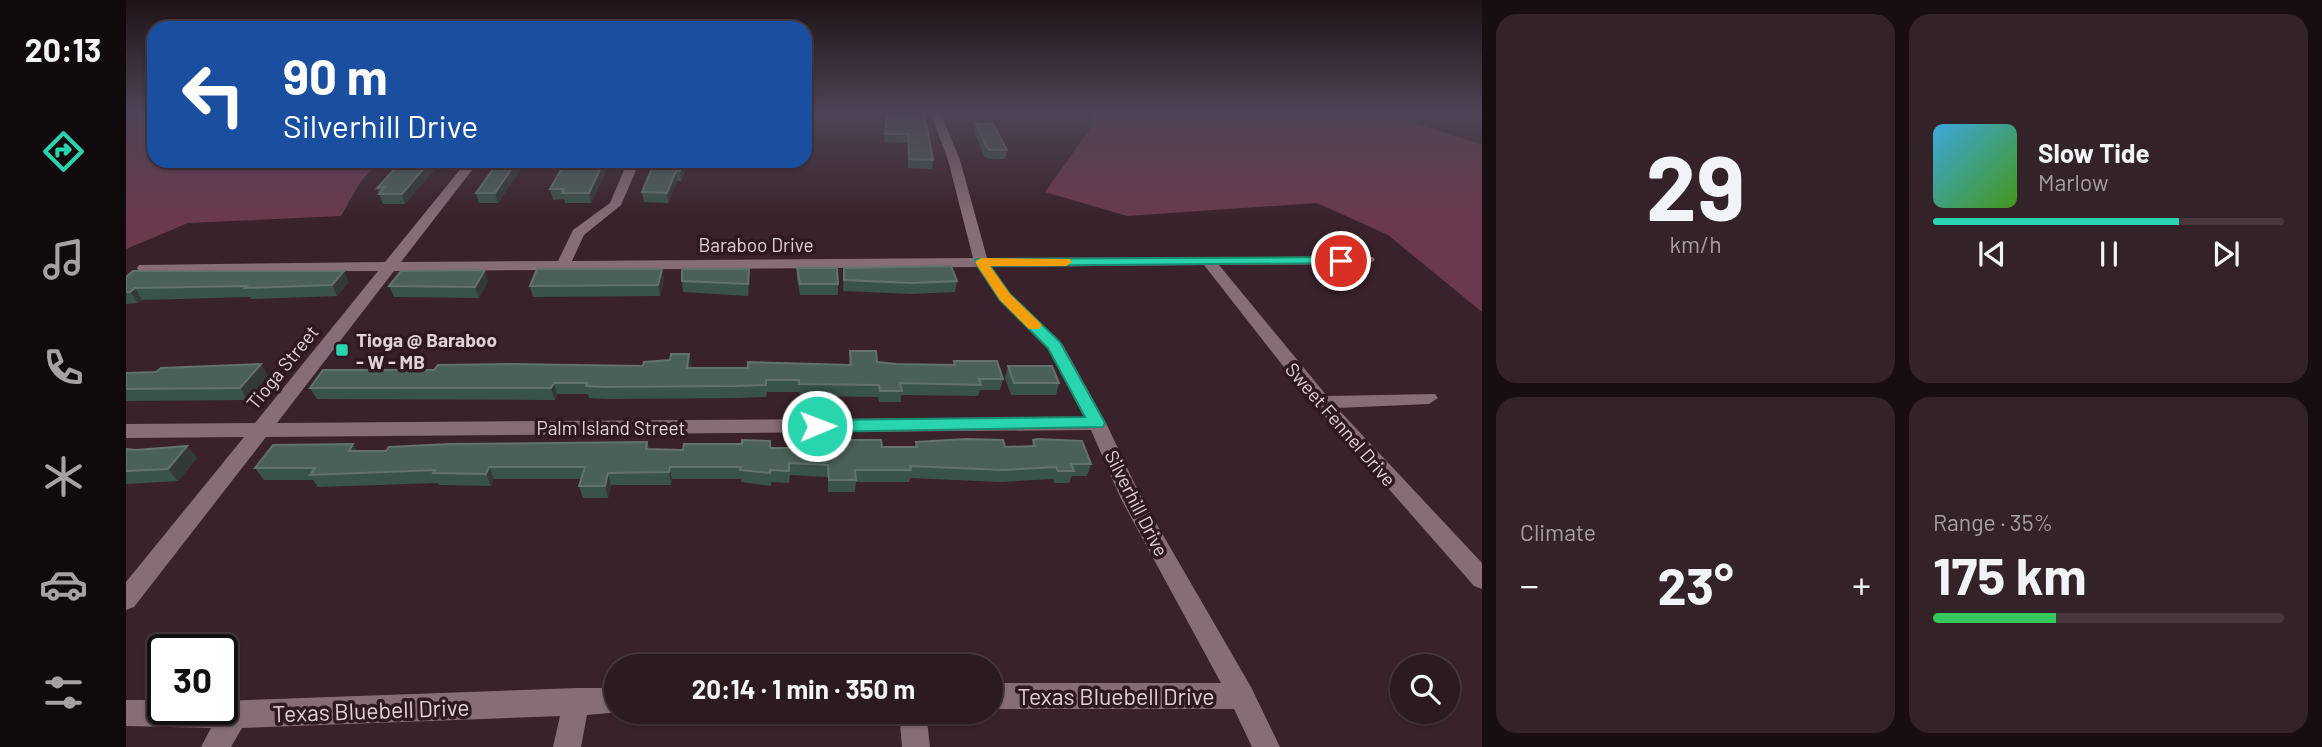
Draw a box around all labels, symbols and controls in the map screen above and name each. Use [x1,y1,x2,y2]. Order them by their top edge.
text: 20:13 [25,30,101,68]
text: 90 m [283,46,388,105]
icon: left [168,49,259,140]
text: Silverhill Drive [283,106,478,144]
icon: directions [39,127,88,176]
text: 29 [1646,130,1745,239]
text: Slow Tide [2038,137,2150,168]
text: Marlow [2038,168,2109,196]
text: km/h [1669,230,1722,258]
pin [1311,231,1371,291]
street label: Baraboo Drive [698,233,814,256]
icon: music [39,235,88,284]
icon: previous [1973,235,2011,273]
icon: pause [2090,235,2128,273]
icon: next [2207,235,2245,273]
icon: arrive [1322,242,1360,280]
street label: Tioga Street [241,320,323,414]
place label: Tioga @ Baraboo - W - MB [356,328,497,373]
marker: Tioga @ Baraboo - W - MB [334,342,350,358]
icon: phone [39,343,88,392]
street label: Sweet Fennel Drive [1281,357,1401,491]
position arrow [780,389,854,463]
street label: Palm Island Street [536,416,686,439]
street label: Silverhill Drive [1100,446,1174,560]
icon: climate [39,452,88,501]
text: Range · 35% [1933,508,2053,536]
text: Climate [1520,518,1596,546]
text: 175 km [1933,543,2087,605]
text: 23° [1657,553,1734,615]
icon: car [39,560,88,609]
text: − [1520,561,1539,607]
text: + [1852,561,1871,607]
speed limit sign: 30 [147,634,238,725]
map controls [1390,654,1460,724]
button: search [1390,654,1460,724]
icon: filters [39,668,88,717]
text: 20:14 · 1 min · 350 m [692,673,915,704]
street label: Texas Bluebell Drive [1017,682,1215,710]
street label: Texas Bluebell Drive [272,693,470,727]

